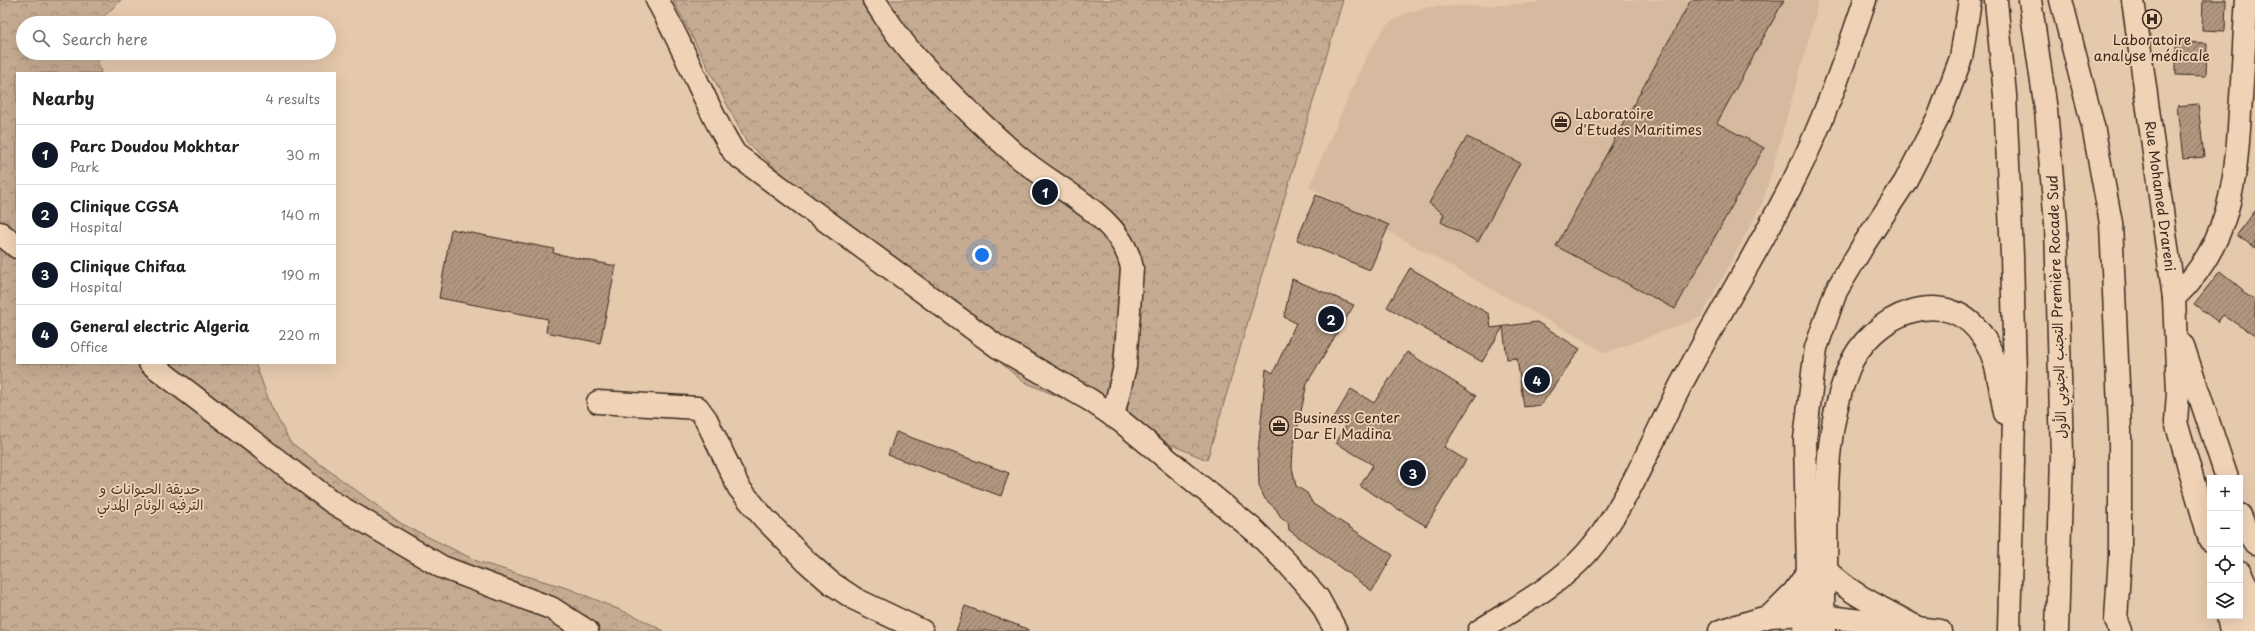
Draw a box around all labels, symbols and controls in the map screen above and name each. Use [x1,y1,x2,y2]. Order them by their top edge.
hospital icon: Laboratoire analyse médicale [2141,8,2163,30]
search box [16,16,336,60]
icon: search [30,27,52,49]
text: Search here [62,27,148,50]
place label: Laboratoire analyse médicale [2094,29,2210,66]
text: Nearby [32,85,94,111]
text: 4 results [266,89,320,108]
place label: Laboratoire d'Etudes Maritimes [1575,103,1702,140]
office icon: Laboratoire d'Etudes Maritimes [1550,111,1572,133]
street label: Rue Mohamed Drareni [2140,120,2181,273]
text: Parc Doudou Mokhtar [70,134,239,157]
text: 1 [42,145,48,164]
text: 30 m [286,145,320,164]
text: Park [70,157,99,176]
street label: التجنب الجنوبي الأول Première Rocade Sud [2041,175,2075,439]
pin: 1 [1032,177,1058,207]
text: Clinique CGSA [70,194,179,217]
text: 2 [40,205,50,224]
text: 140 m [281,205,320,224]
text: Hospital [70,217,122,236]
your location [972,245,992,265]
text: Clinique Chifaa [70,254,186,277]
text: 3 [41,265,49,284]
text: 190 m [281,265,320,284]
text: Hospital [70,277,122,296]
pin: 2 [1318,304,1344,334]
text: General electric Algeria [70,314,250,337]
text: 4 [41,325,49,344]
text: 220 m [278,325,320,344]
text: Office [70,337,108,356]
pin: 4 [1524,365,1550,395]
place label: Business Center Dar El Madina [1293,407,1400,444]
office icon: Business Center Dar El Madina [1268,415,1290,437]
pin: 3 [1400,458,1426,488]
map controls [2207,475,2243,619]
button: + [2207,475,2243,511]
park label: حديقة الحيوانات و الترفيه الوئام المدني [97,478,203,518]
button: − [2207,511,2243,547]
button: locate [2207,547,2243,583]
button: layers [2207,583,2243,619]

